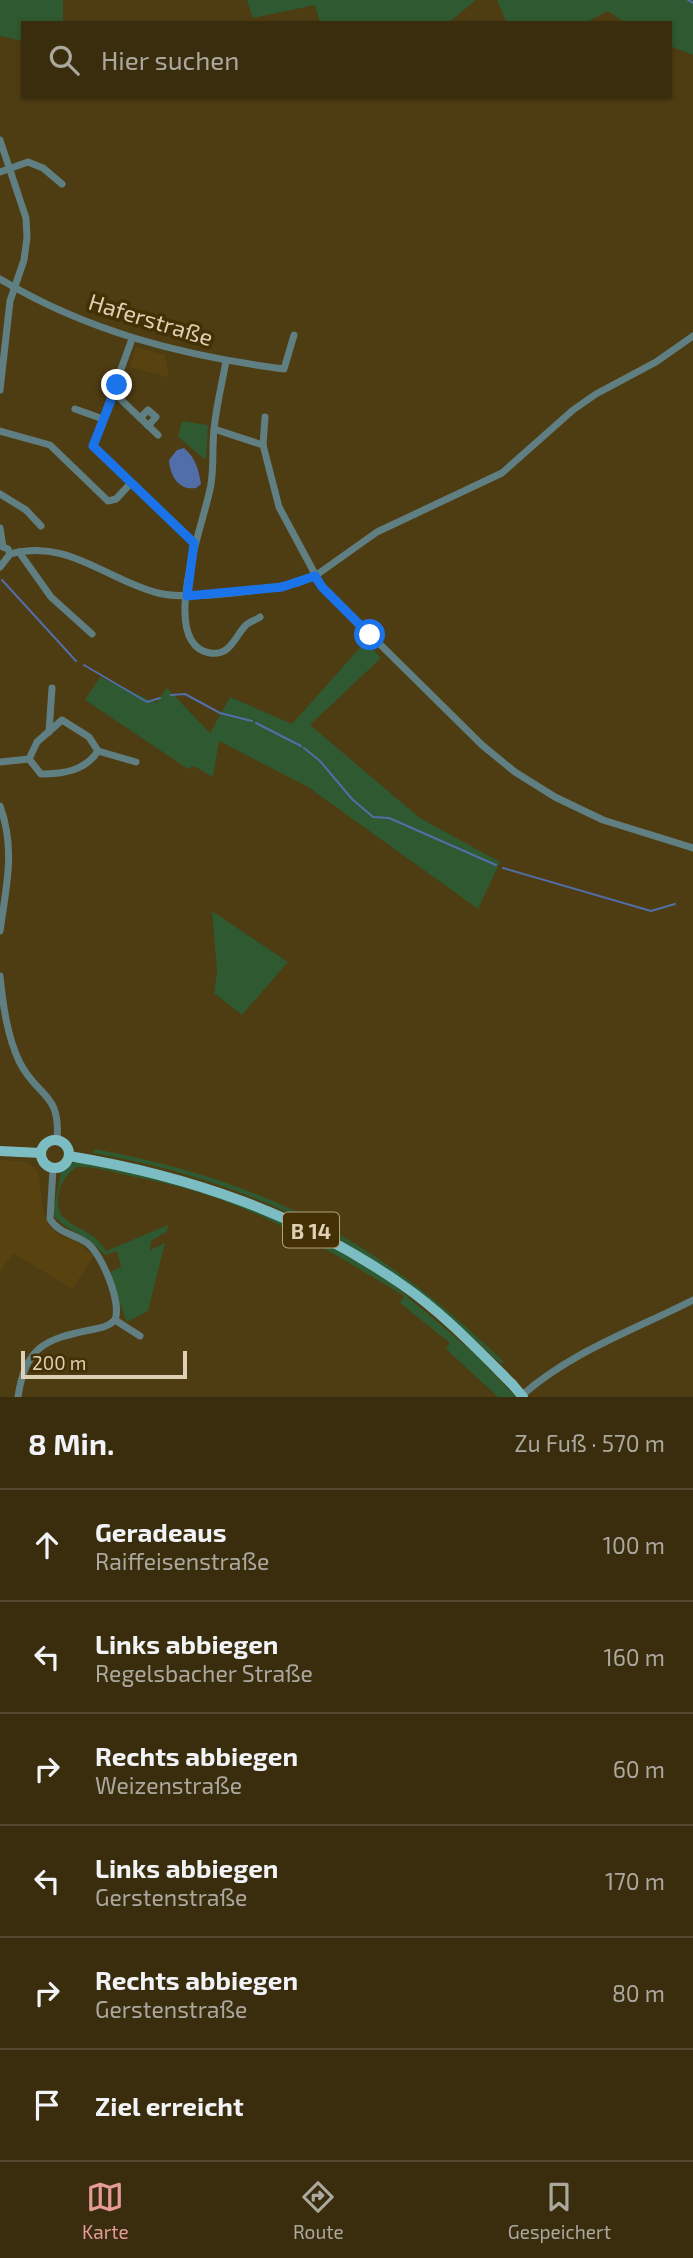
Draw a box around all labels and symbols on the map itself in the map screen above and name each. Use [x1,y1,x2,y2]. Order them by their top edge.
street label: Haferstraße [86,287,216,351]
route end [101,369,132,400]
route start [354,619,385,650]
road number: B 14 [283,1212,339,1248]
scale bar [21,1348,187,1380]

